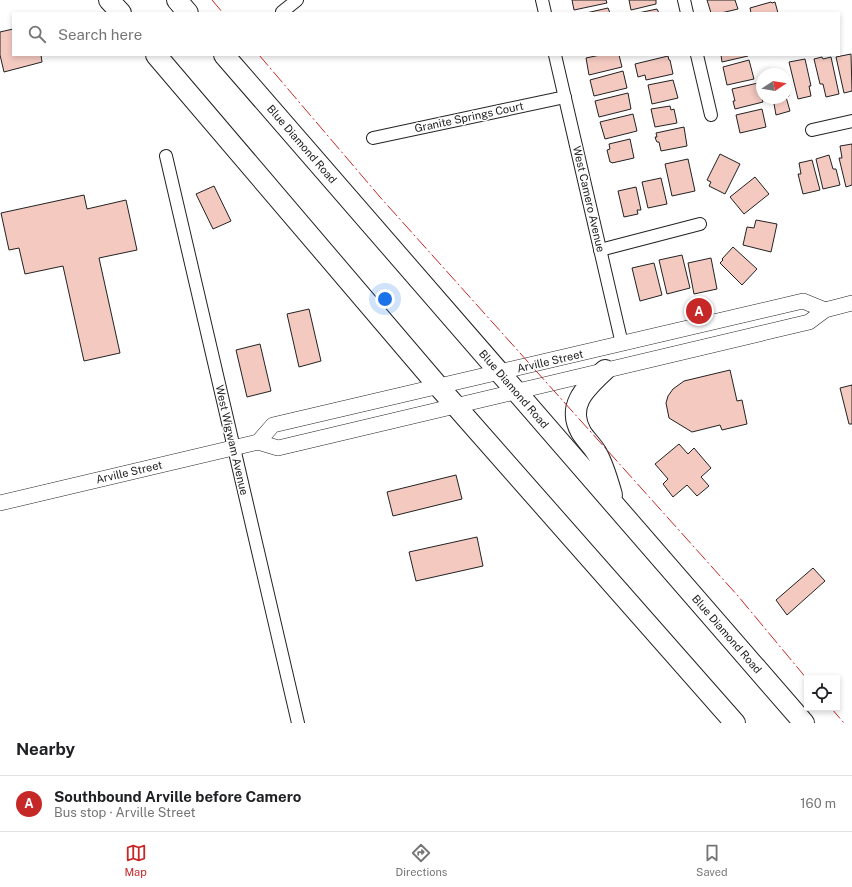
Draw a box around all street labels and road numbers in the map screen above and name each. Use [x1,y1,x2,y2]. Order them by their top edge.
street label: Granite Springs Court [413,100,525,134]
street label: Blue Diamond Road [265,102,339,186]
street label: West Camero Avenue [571,145,607,253]
street label: Blue Diamond Road [477,347,551,431]
street label: Arville Street [516,348,584,374]
street label: West Wigwam Avenue [213,384,251,496]
street label: Arville Street [95,459,163,485]
street label: Blue Diamond Road [690,592,764,676]

